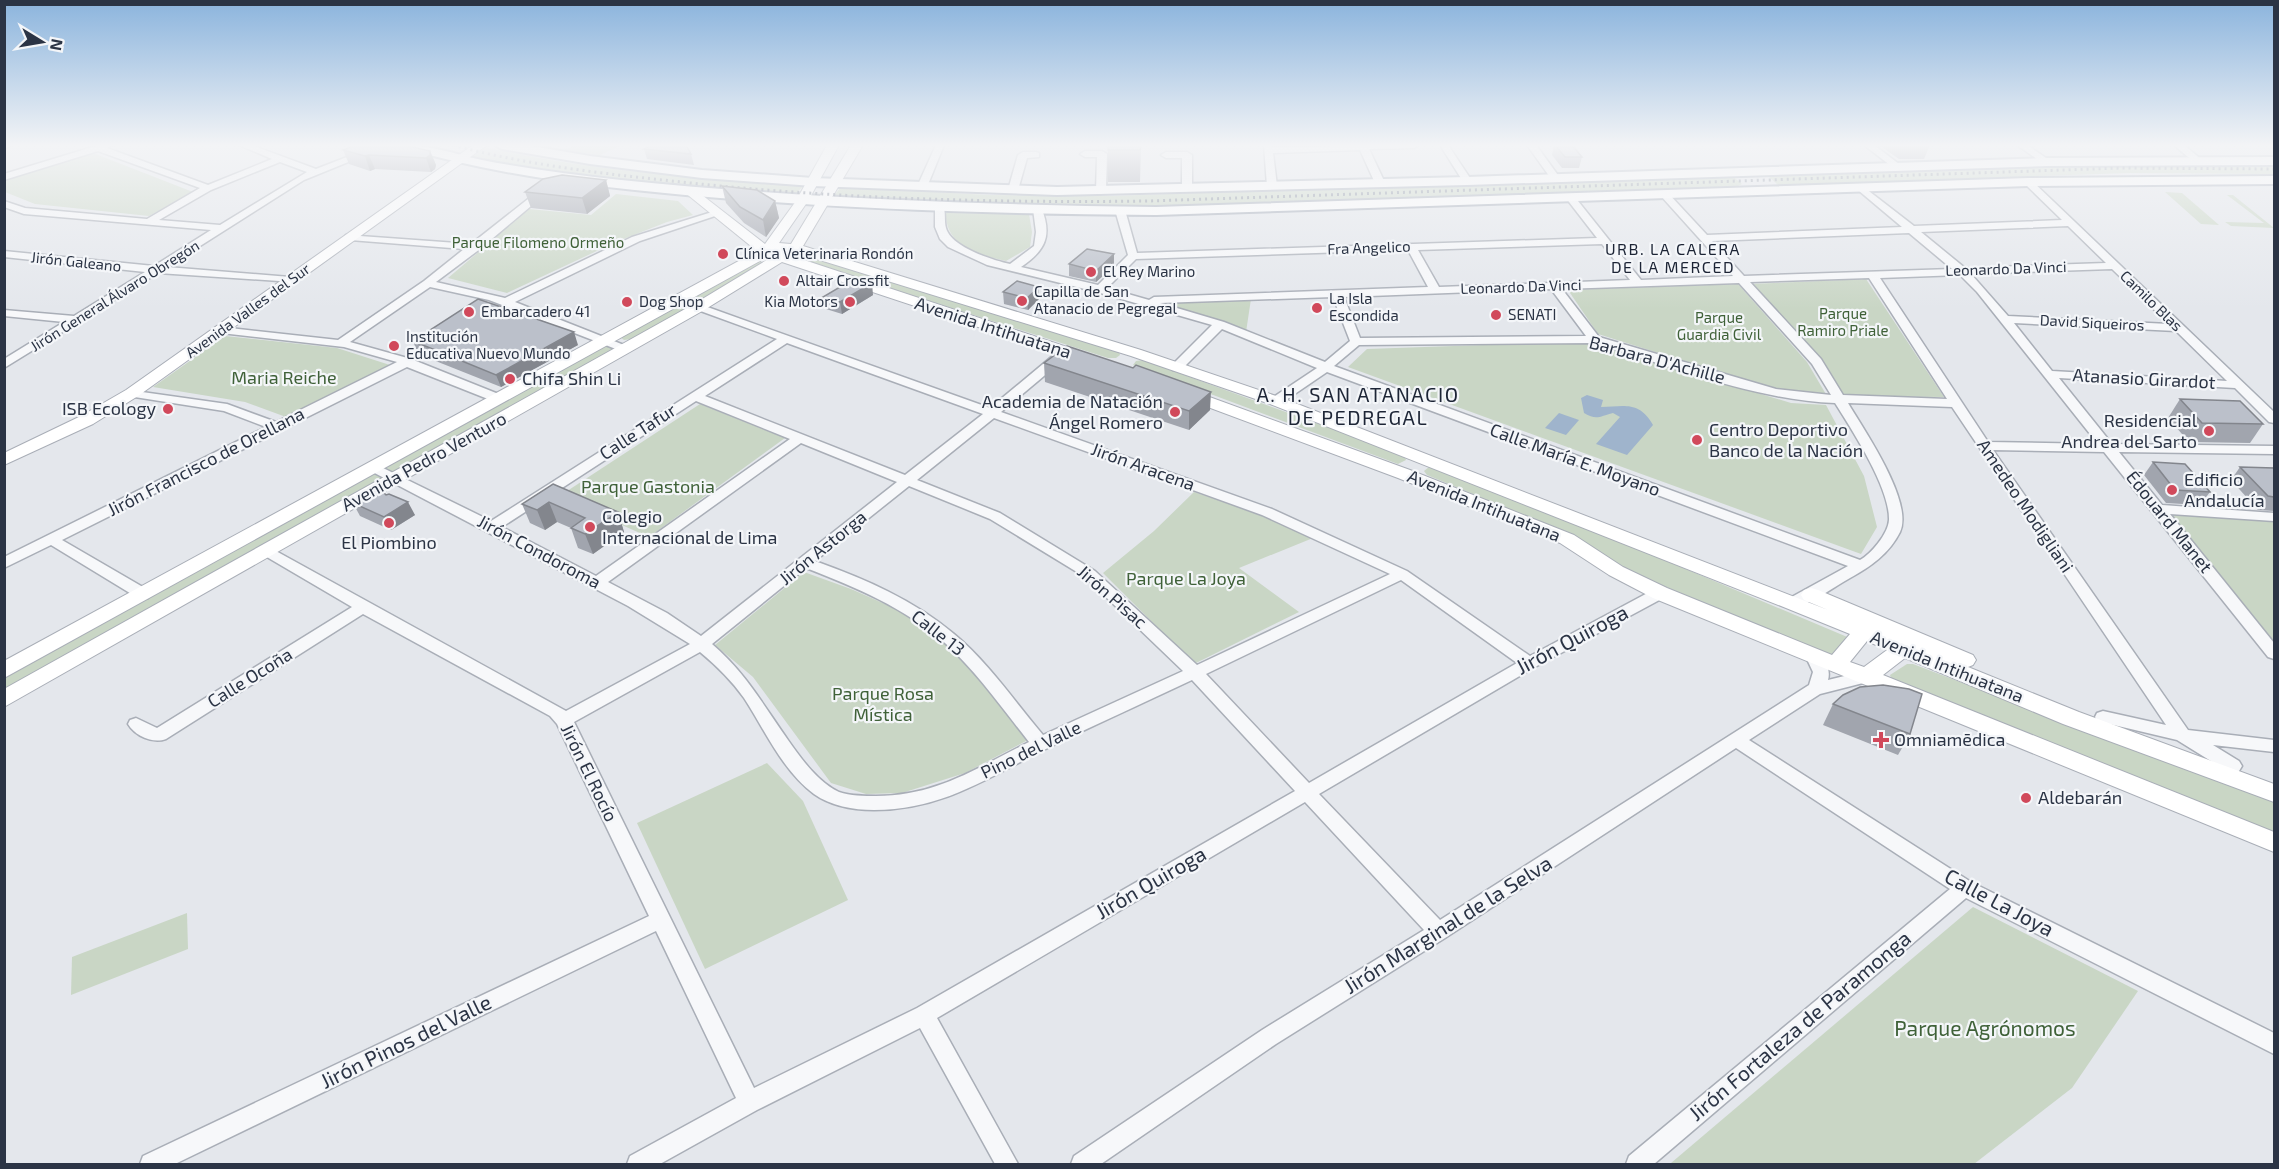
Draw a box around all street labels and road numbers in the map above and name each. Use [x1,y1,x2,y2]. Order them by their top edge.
street label: Jirón General Álvaro Obregón [27,236,202,355]
street label: Fra Angelico [1327,237,1411,257]
street label: Jirón Galeano [30,247,122,275]
street label: Leonardo Da Vinci [1945,257,2067,279]
street label: Avenida Valles del Sur [182,259,313,361]
street label: Camilo Blas [2117,266,2187,334]
street label: Leonardo Da Vinci [1460,275,1582,297]
street label: Avenida Intihuatana [912,291,1074,363]
street label: David Siqueiros [2039,310,2145,334]
street label: Barbara D'Achille [1587,330,1728,388]
street label: Atanasio Girardot [2072,363,2216,393]
street label: Calle Tafur [595,398,680,464]
street label: Jirón Francisco de Orellana [103,402,308,520]
street label: Avenida Pedro Venturo [337,407,510,516]
street label: Calle María E. Moyano [1487,418,1664,500]
street label: Amedeo Modigliani [1973,435,2079,576]
street label: Jirón Aracena [1088,437,1198,495]
street label: Avenida Intihuatana [1405,464,1564,546]
street label: Édouard Manet [2122,466,2218,577]
street label: Jirón Astorga [774,505,871,589]
street label: Jirón Condoroma [474,509,605,593]
street label: Jirón Pisac [1073,560,1152,633]
street label: Jirón Quiroga [1511,599,1632,680]
street label: Calle 13 [908,605,970,660]
street label: Avenida Intihuatana [1868,625,2027,707]
street label: Calle Ocoña [203,642,296,712]
street label: Pino del Valle [977,715,1084,783]
street label: Jirón El Rocío [557,720,623,825]
street label: Jirón Quiroga [1090,840,1211,924]
street label: Jirón Marginal de la Selva [1339,849,1556,998]
street label: Calle La Joya [1941,862,2059,941]
street label: Jirón Fortaleza de Paramonga [1683,925,1915,1125]
street label: Jirón Pinos del Valle [316,988,495,1093]

